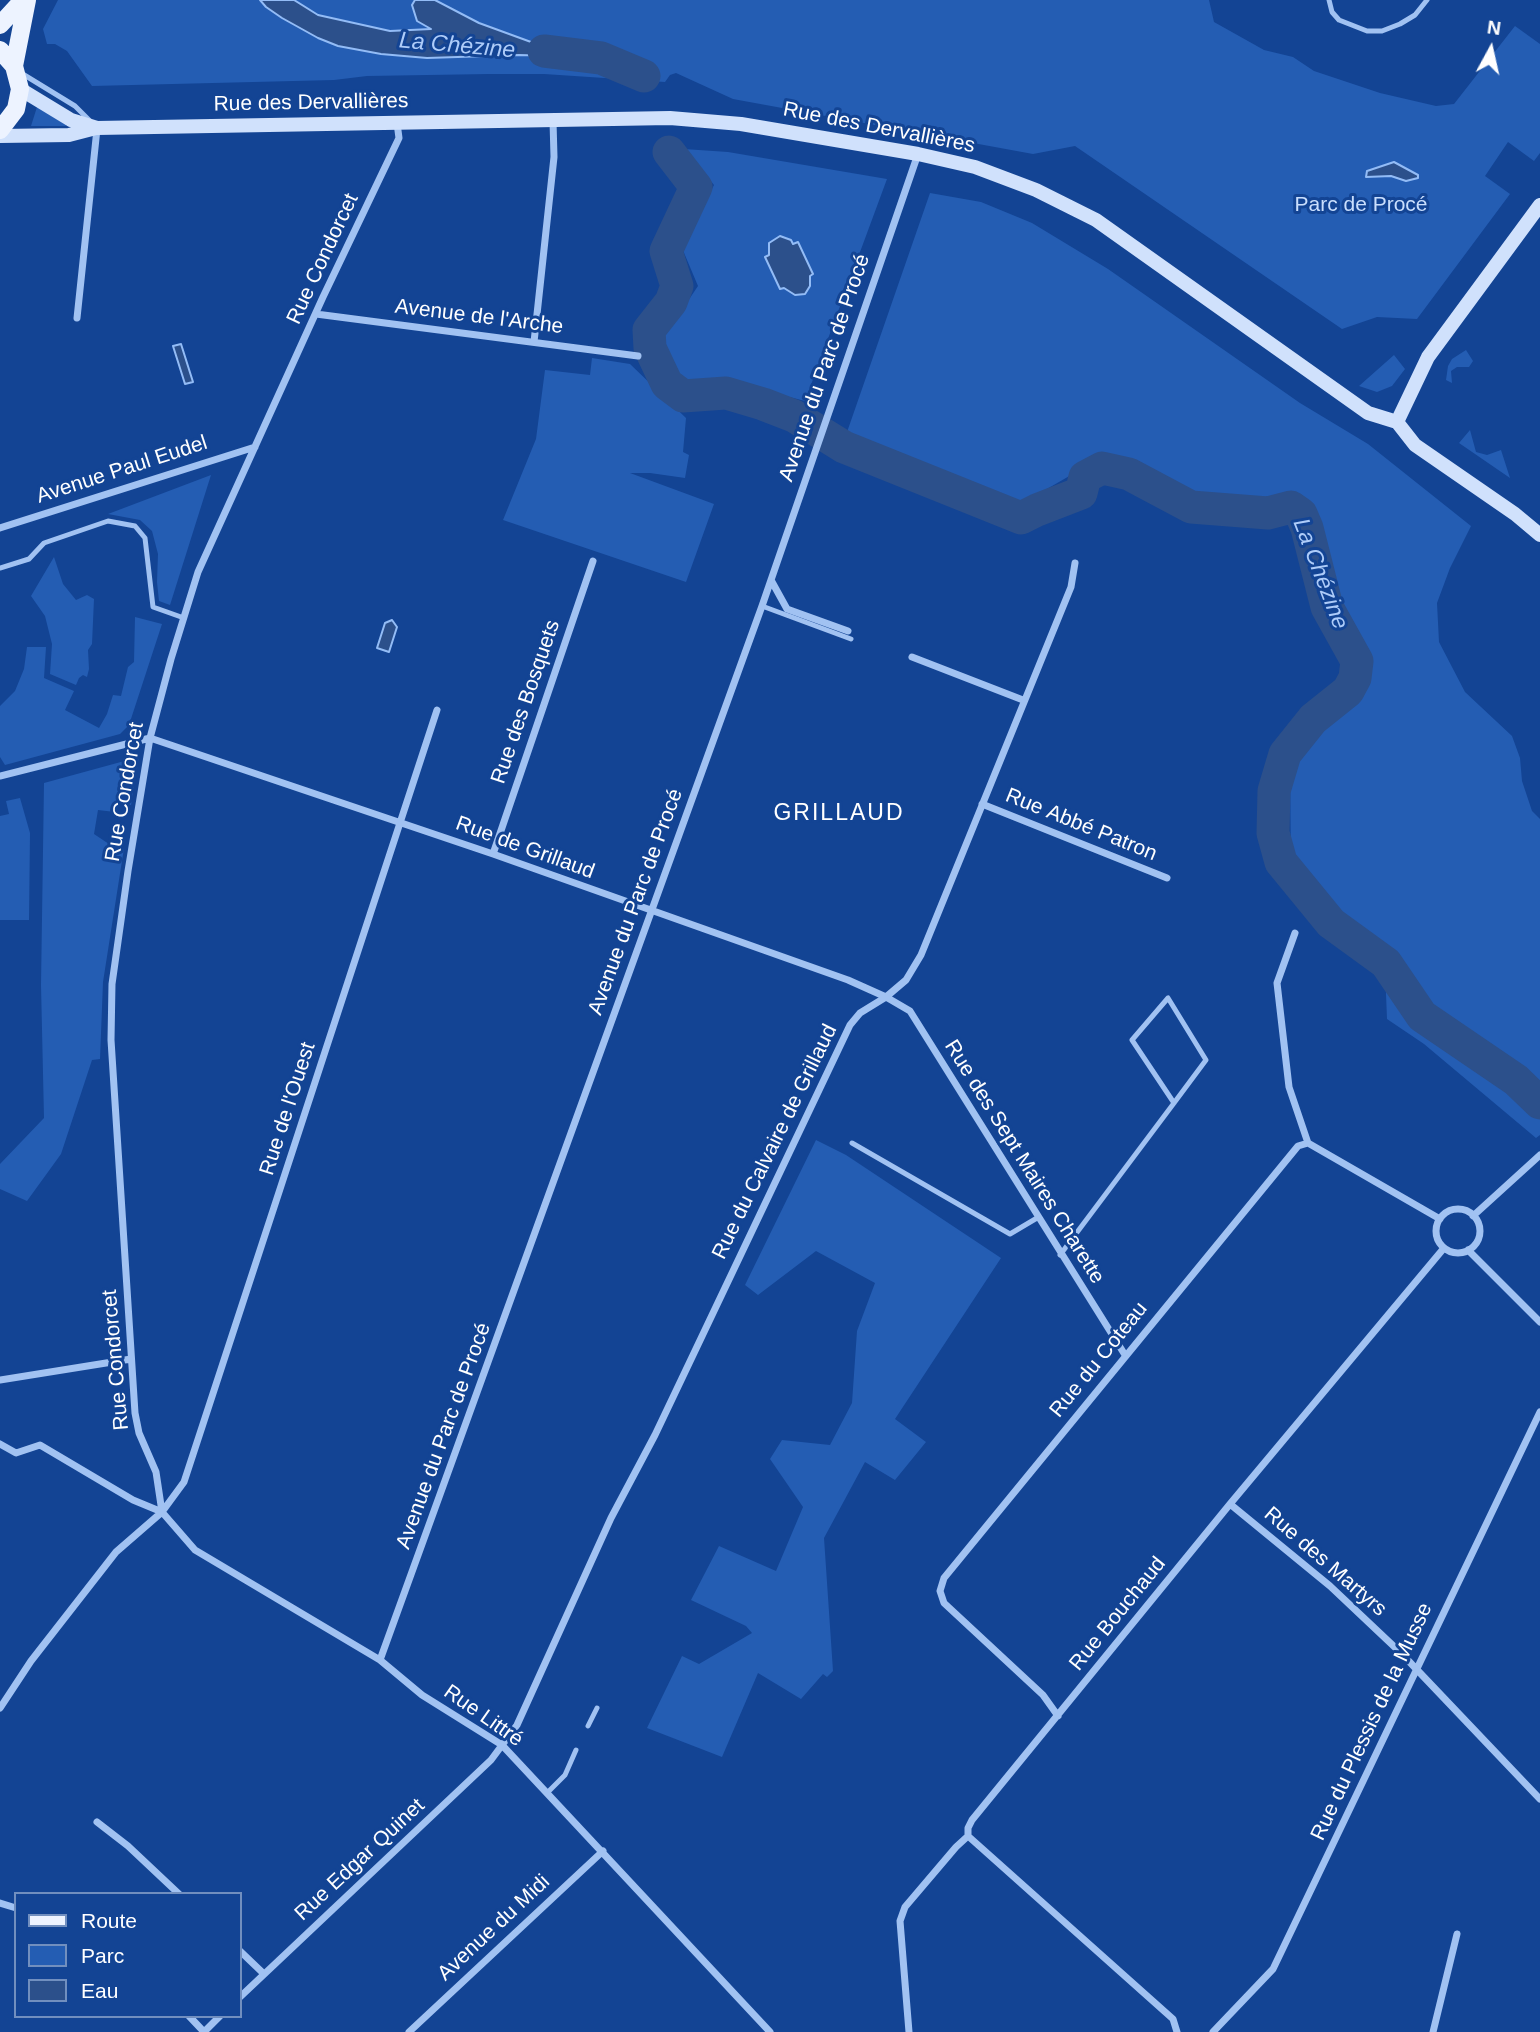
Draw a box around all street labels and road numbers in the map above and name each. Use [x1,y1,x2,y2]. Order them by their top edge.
street label: Rue des Dervallières [213,89,409,117]
street label: Rue des Dervallières [781,97,977,159]
street label: Rue Condorcet [282,190,364,328]
street label: Avenue du Parc de Procé [774,251,876,485]
street label: Avenue de l'Arche [393,294,565,340]
street label: Avenue Paul Eudel [33,430,211,510]
street label: Rue des Bosquets [486,617,566,787]
street label: Rue Condorcet [100,720,150,864]
street label: Rue Abbé Patron [1002,783,1160,867]
street label: Avenue du Parc de Procé [583,785,689,1019]
street label: Rue de Grillaud [452,811,598,885]
street label: Rue du Calvaire de Grillaud [707,1021,843,1263]
street label: Rue des Sept Maires Charette [938,1036,1110,1288]
street label: Rue de l'Ouest [255,1039,321,1179]
street label: Rue Condorcet [97,1289,135,1431]
street label: Rue du Coteau [1045,1297,1153,1423]
street label: Avenue du Parc de Procé [391,1319,497,1553]
street label: Rue des Martyrs [1259,1502,1391,1622]
street label: Rue Bouchaud [1064,1552,1172,1676]
street label: Rue du Plessis de la Musse [1306,1599,1438,1845]
street label: Rue Littré [438,1680,528,1752]
street label: Rue Edgar Quinet [290,1793,430,1927]
street label: Avenue du Midi [433,1870,555,1986]

